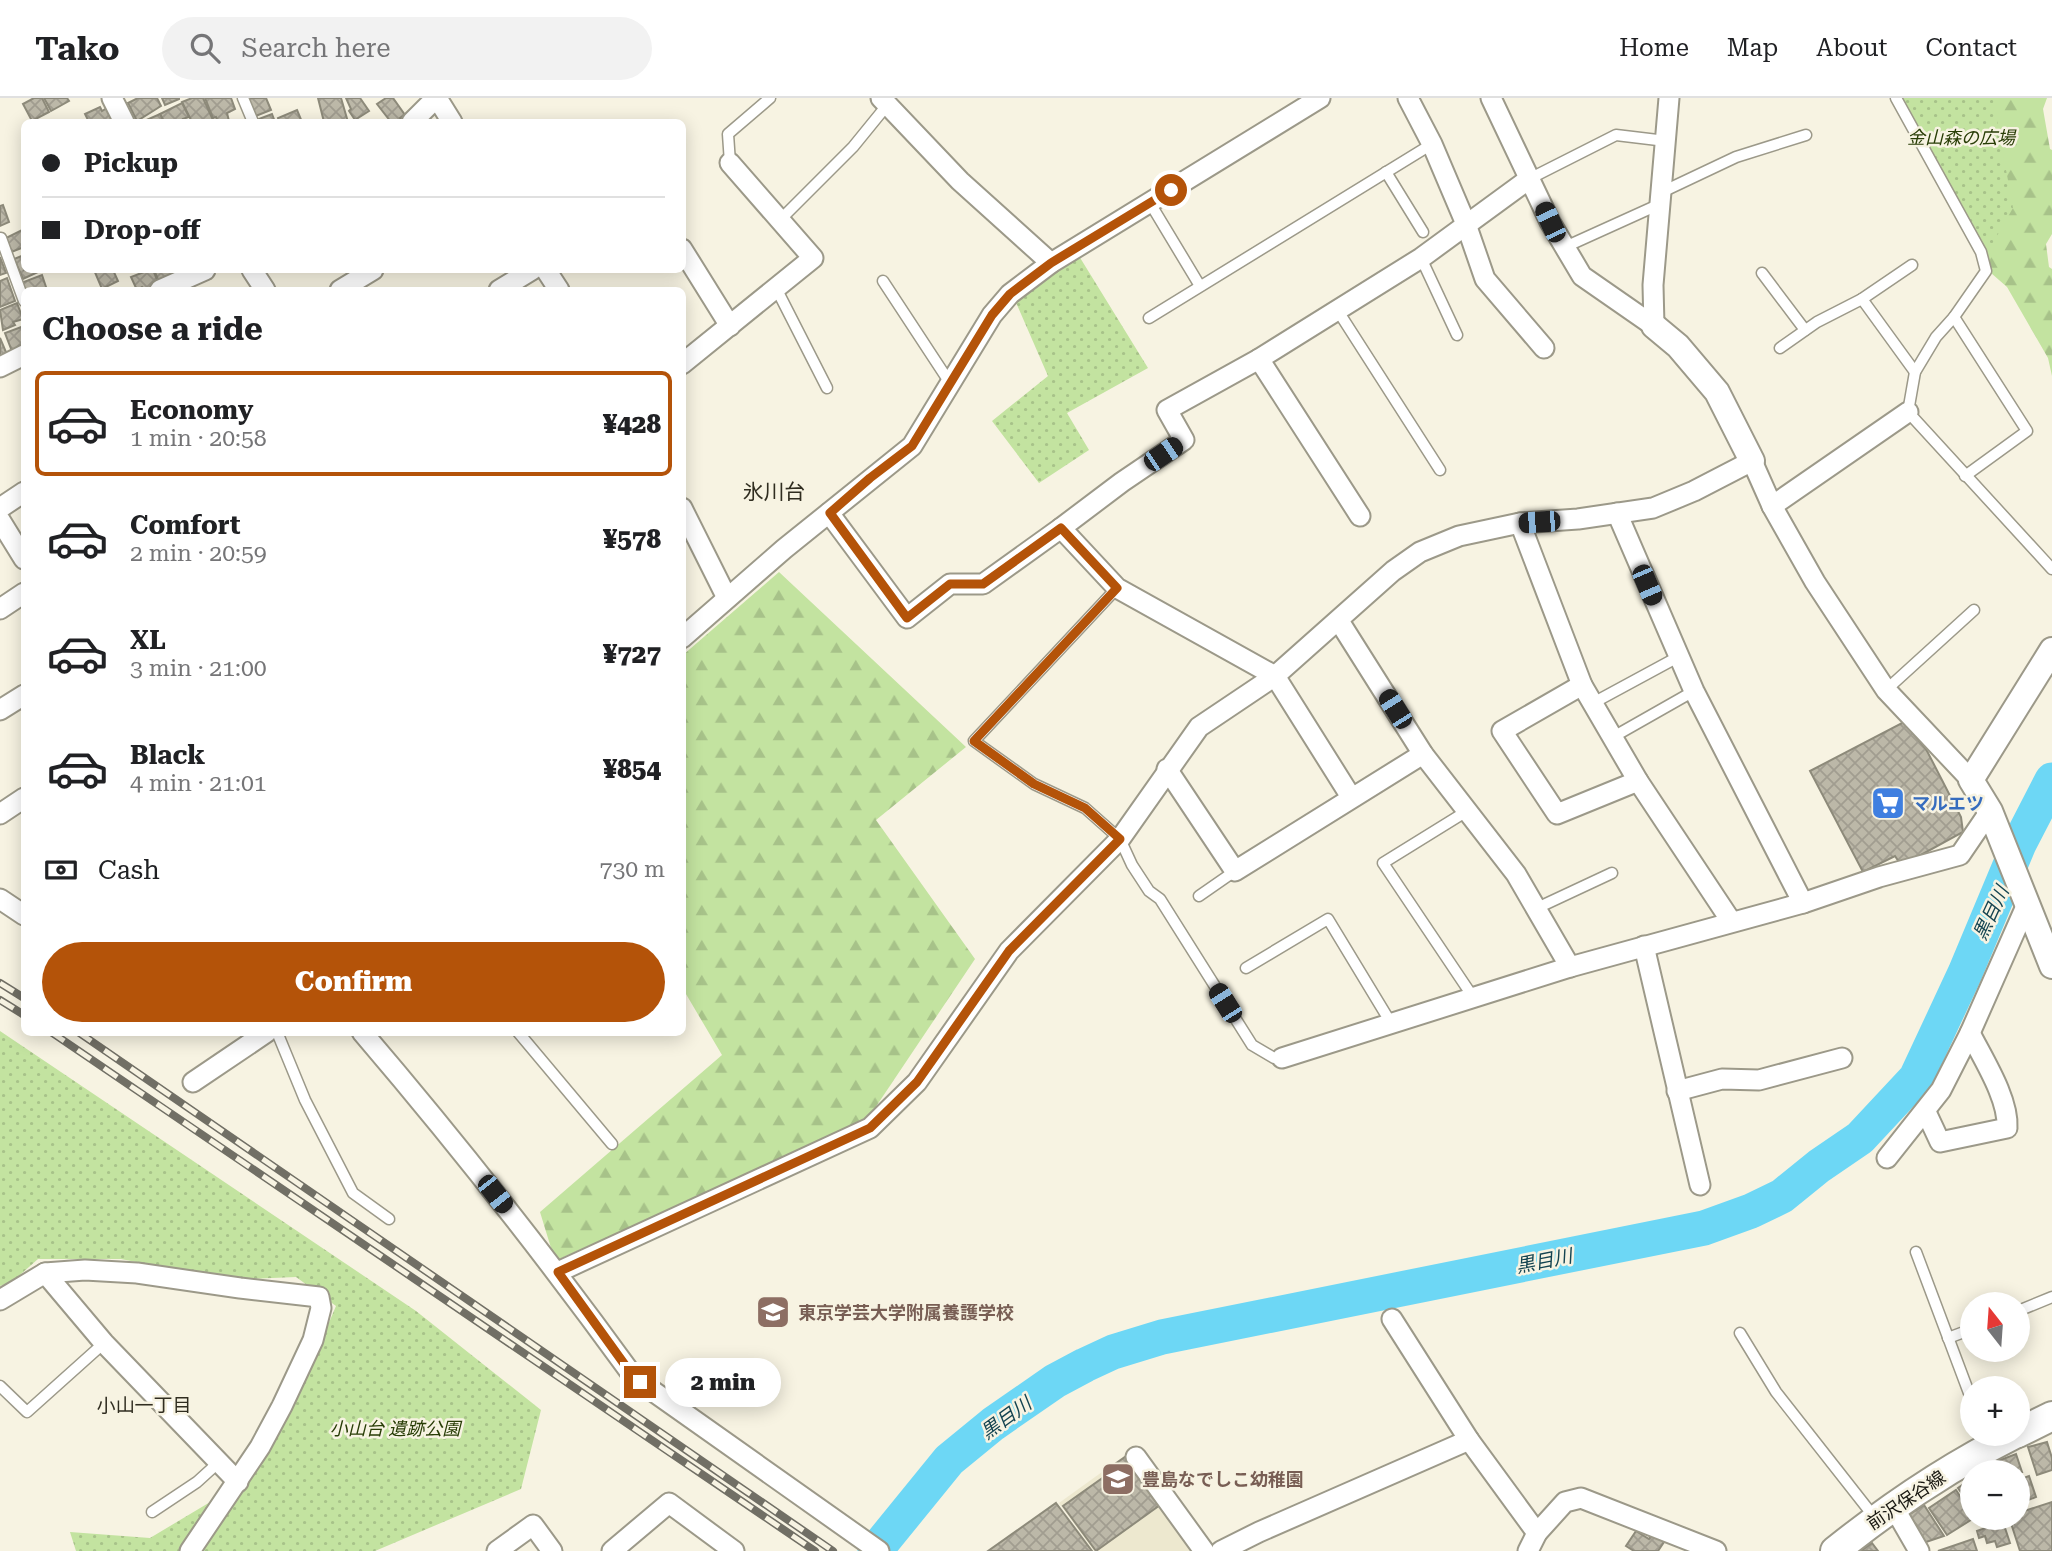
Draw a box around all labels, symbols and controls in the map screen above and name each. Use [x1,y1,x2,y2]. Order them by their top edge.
search box [162,17,652,80]
text: Tako [35,29,120,68]
icon: search [186,29,224,67]
text: Search here [242,33,390,63]
text: Home [1619,34,1689,62]
text: Map [1727,34,1778,62]
text: About [1816,34,1887,62]
text: Contact [1925,34,2017,62]
park label: 金山森の広場 [1907,127,2017,148]
text: Pickup [84,148,178,178]
route start [1155,174,1187,206]
car [1532,199,1569,245]
text: Drop-off [84,215,200,245]
text: Choose a ride [42,310,263,348]
icon: car [46,392,109,455]
text: Economy [130,395,253,425]
text: ¥428 [603,409,661,439]
text: 1 min · 20:58 [130,425,267,452]
car [1140,434,1187,474]
district label: 氷川台 [743,480,806,504]
icon: car [46,507,109,570]
text: Comfort [130,510,240,540]
car [1518,510,1561,534]
text: ¥578 [603,524,661,554]
text: 2 min · 20:59 [130,540,267,567]
car [1630,562,1665,608]
icon: car [46,622,109,685]
text: XL [130,625,166,655]
text: ¥727 [603,639,661,669]
text: 3 min · 21:00 [130,655,267,682]
car [1375,686,1416,732]
icon: car [46,737,109,800]
text: Black [130,740,205,770]
text: ¥854 [603,754,661,784]
text: 4 min · 21:01 [130,770,267,797]
supermarket icon: マルエツ [1869,784,1907,822]
place label: マルエツ [1912,793,1984,814]
icon: cash [42,851,80,889]
text: Cash [98,855,160,885]
text: 730 m [600,856,665,883]
water label: 黒目川 [1969,881,2014,944]
button: Confirm [42,942,665,1022]
car [1205,980,1246,1026]
car [474,1171,517,1217]
water label: 黒目川 [1514,1244,1576,1278]
north arrow [1960,1292,2030,1362]
map controls [1960,1292,2030,1530]
school or university icon: 東京学芸大学附属養護学校 [754,1293,792,1331]
place label: 東京学芸大学附属養護学校 [798,1302,1014,1323]
callout: 2 min [664,1358,780,1406]
route end [624,1366,656,1398]
text: 2 min [691,1369,755,1396]
button: + [1960,1376,2030,1446]
water label: 黒目川 [976,1391,1037,1444]
district label: 小山一丁目 [96,1394,192,1417]
park label: 小山台 遺跡公園 [330,1418,463,1439]
school or university icon: 豊島なでしこ幼稚園 [1099,1460,1137,1498]
button: − [1960,1460,2030,1530]
street label: 前沢保谷線 [1863,1466,1949,1534]
place label: 豊島なでしこ幼稚園 [1142,1469,1304,1490]

